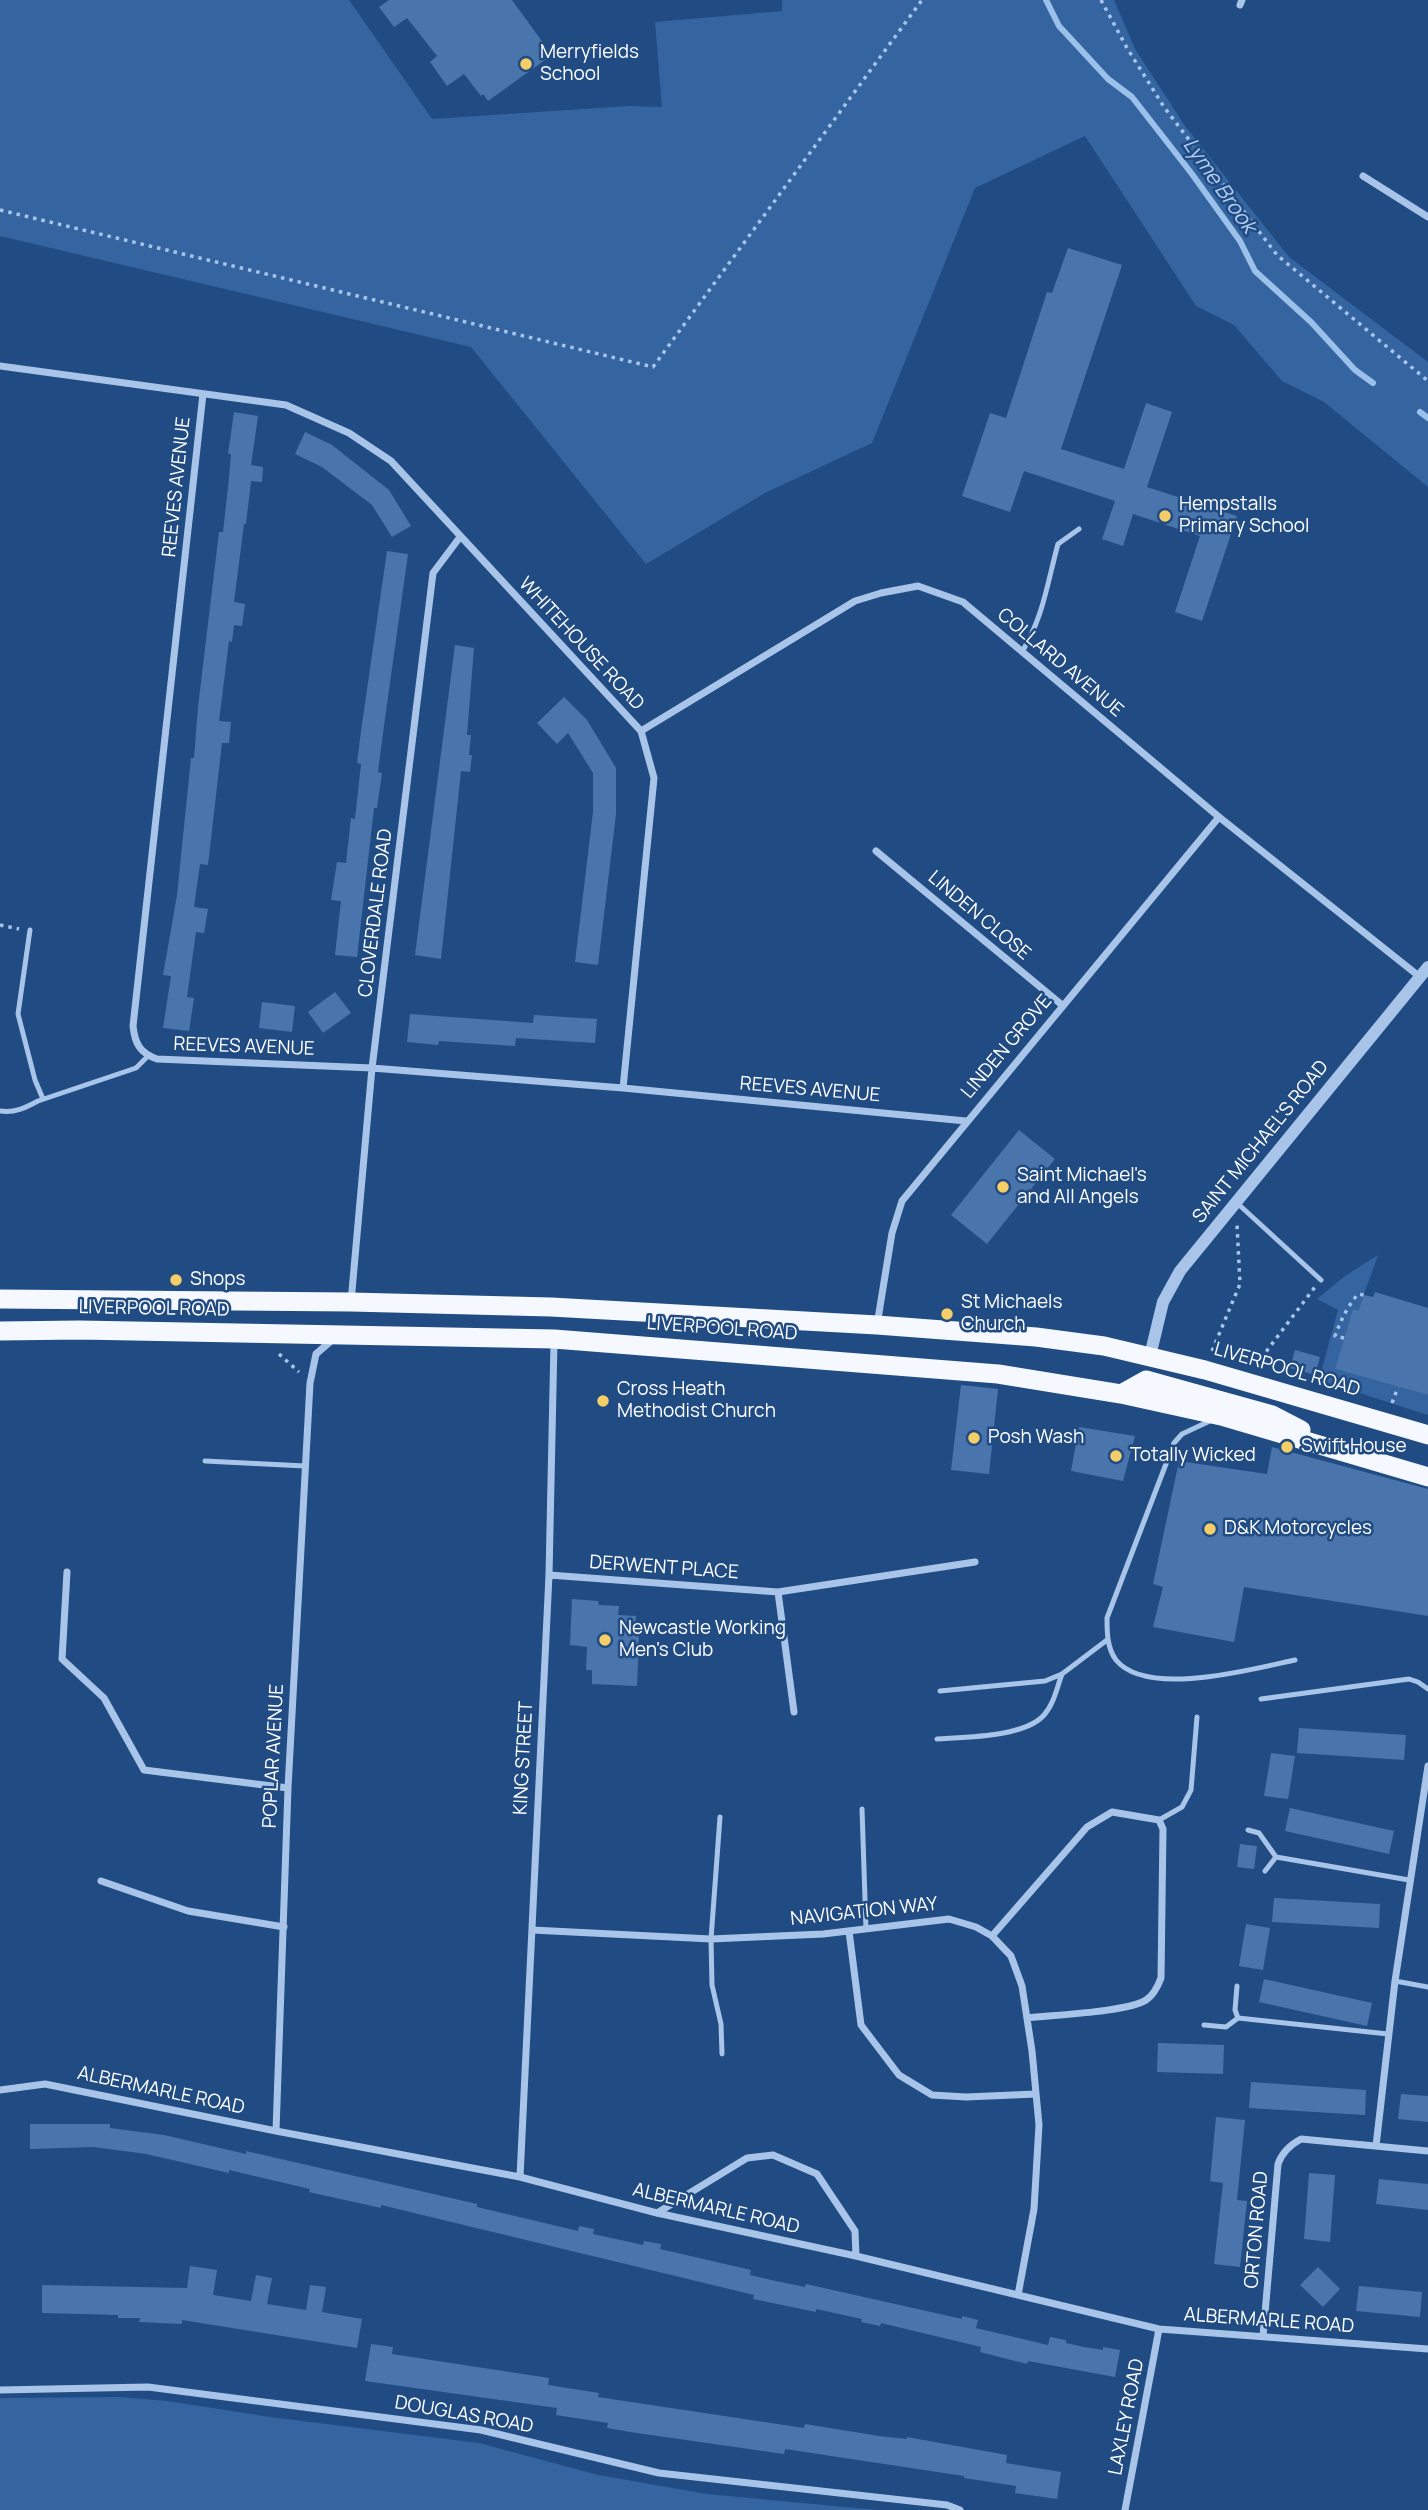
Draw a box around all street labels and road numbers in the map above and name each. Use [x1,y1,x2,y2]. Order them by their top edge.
street label: REEVES AVENUE [158,416,196,558]
street label: WHITEHOUSE ROAD [514,573,648,715]
street label: COLLARD AVENUE [992,604,1128,722]
street label: CLOVERDALE ROAD [354,828,398,998]
street label: LINDEN CLOSE [923,867,1035,965]
street label: LINDEN GROVE [957,990,1057,1104]
street label: REEVES AVENUE [173,1033,315,1061]
street label: SAINT MICHAEL'S ROAD [1188,1056,1334,1228]
street label: REEVES AVENUE [739,1072,881,1108]
street label: LIVERPOOL ROAD [78,1296,230,1322]
street label: LIVERPOOL ROAD [646,1312,798,1346]
street label: LIVERPOOL ROAD [1211,1338,1363,1402]
street label: DERWENT PLACE [589,1551,739,1585]
street label: POPLAR AVENUE [259,1683,289,1829]
street label: KING STREET [510,1701,538,1815]
street label: NAVIGATION WAY [789,1893,939,1931]
street label: ALBERMARLE ROAD [75,2062,247,2120]
street label: ORTON ROAD [1241,2170,1273,2290]
street label: ALBERMARLE ROAD [630,2179,802,2239]
street label: ALBERMARLE ROAD [1183,2304,1355,2338]
street label: LAXLEY ROAD [1105,2357,1149,2477]
street label: DOUGLAS ROAD [393,2392,535,2438]

